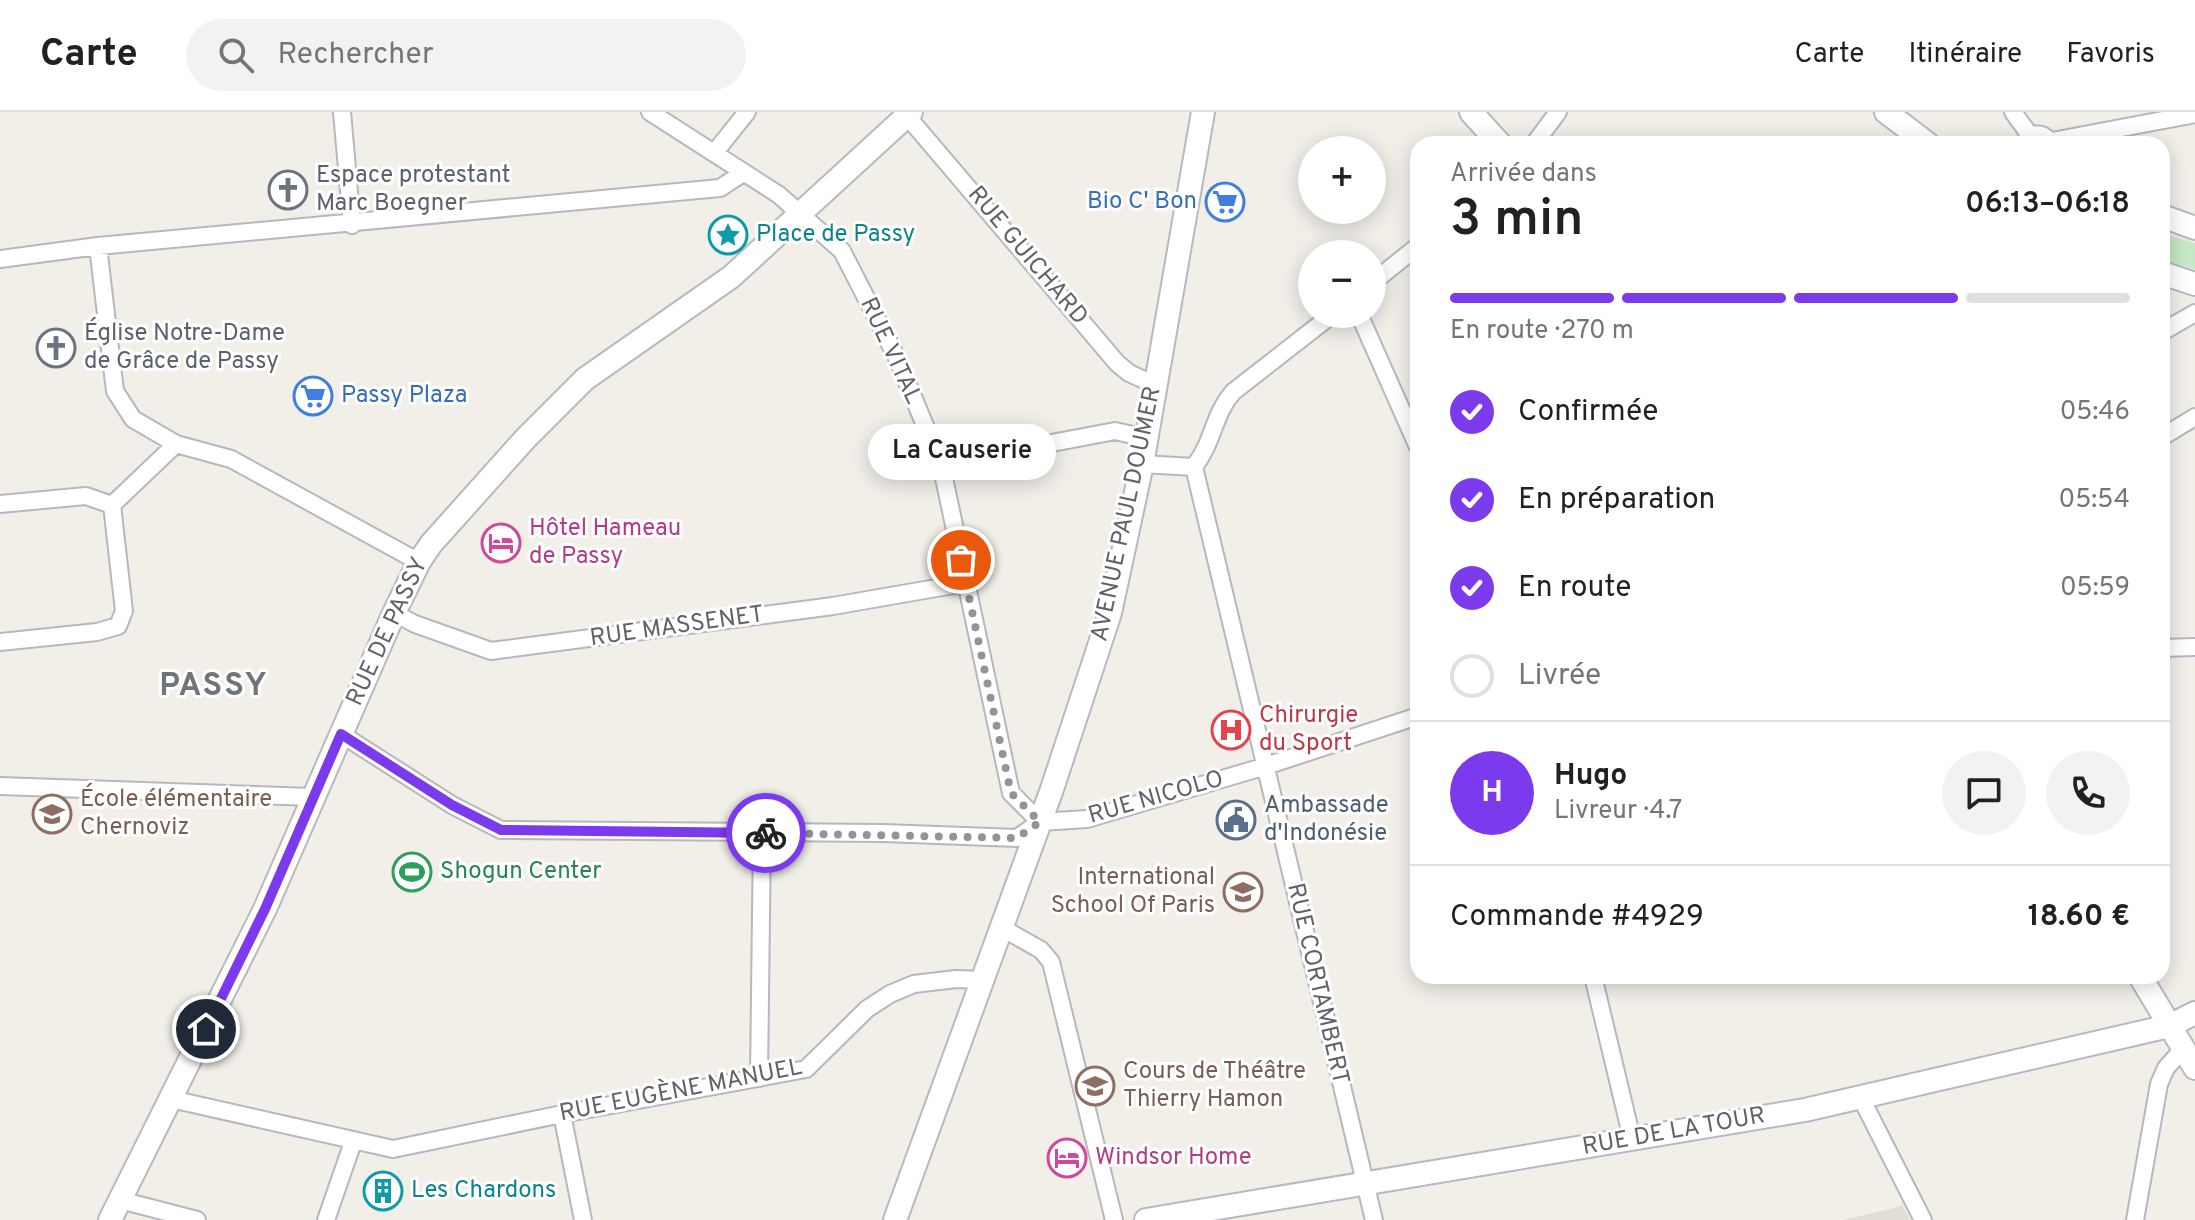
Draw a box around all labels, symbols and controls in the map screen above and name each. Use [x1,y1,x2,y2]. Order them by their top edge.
search box [186,19,746,91]
text: Carte [40,31,138,80]
icon: search [214,33,258,77]
text: Rechercher [278,37,434,74]
text: Carte [1795,37,1864,73]
text: Itinéraire [1908,37,2022,73]
text: Favoris [2066,37,2155,73]
map controls [1298,136,1386,328]
button: + [1298,136,1386,224]
text: Arrivée dans [1450,158,1597,191]
place label: Espace protestant Marc Boegner [316,161,511,219]
church icon: Espace protestant Marc Boegner [267,169,309,211]
street label: RUE GUICHARD [960,181,1094,331]
supermarket icon: Bio C' Bon [1204,181,1246,223]
text: 06:13–06:18 [1965,186,2130,223]
place label: Bio C' Bon [1087,187,1197,217]
text: 3 min [1450,188,1583,254]
place icon: Place de Passy [707,214,749,256]
place label: Place de Passy [756,220,915,250]
button: − [1298,240,1386,328]
street label: RUE VITAL [852,293,928,409]
text: En route · 270 m [1450,315,1634,348]
place label: Église Notre-Dame de Grâce de Passy [84,317,285,377]
church icon: Église Notre-Dame de Grâce de Passy [35,327,77,369]
supermarket icon: Passy Plaza [292,375,334,417]
place label: Passy Plaza [341,381,467,411]
street label: AVENUE PAUL DOUMER [1085,384,1169,644]
icon: check [1450,390,1494,434]
text: Confirmée [1518,394,1658,431]
text: 05:46 [2060,396,2130,429]
callout: La Causerie [867,424,1055,480]
text: La Causerie [892,435,1032,468]
icon: check [1450,478,1494,522]
text: En préparation [1518,482,1715,519]
text: 05:54 [2058,484,2130,517]
place label: Hôtel Hameau de Passy [529,514,681,572]
hotel icon: Hôtel Hameau de Passy [480,522,522,564]
pin [927,526,995,594]
icon: bag [939,538,983,582]
street label: RUE DE PASSY [341,553,435,711]
icon: check [1450,566,1494,610]
text: En route [1518,570,1632,607]
text: 05:59 [2060,572,2130,605]
street label: RUE MASSENET [588,600,766,654]
text: Livrée [1518,658,1601,695]
district label: PASSY [159,667,269,707]
place label: Chirurgie du Sport [1259,701,1358,759]
hospital icon: Chirurgie du Sport [1210,709,1252,751]
button: chat [1942,751,2026,835]
button: phone [2046,751,2130,835]
text: Hugo [1554,758,1627,795]
street label: RUE NICOLO [1085,764,1227,832]
text: H [1481,775,1503,812]
place label: École élémentaire Chernoviz [80,783,272,843]
place label: Ambassade d'Indonésie [1264,791,1389,849]
school or university icon: École élémentaire Chernoviz [31,793,73,835]
courier [726,793,806,873]
text: Livreur · 4.7 [1554,795,1682,828]
public building icon: Ambassade d'Indonésie [1215,799,1257,841]
icon: bike [744,811,788,855]
sports icon: Shogun Center [391,851,433,893]
place label: Shogun Center [440,857,602,887]
place label: International School Of Paris [1051,863,1215,921]
school or university icon: International School Of Paris [1222,871,1264,913]
street label: RUE CORTAMBERT [1279,880,1355,1088]
text: Commande #4929 [1450,899,1704,936]
text: 18.60 € [2028,899,2130,936]
pin [172,995,240,1063]
icon: home [184,1007,228,1051]
street label: RUE EUGÈNE MANUEL [557,1051,805,1129]
place label: Cours de Théâtre Thierry Hamon [1123,1057,1306,1115]
school or university icon: Cours de Théâtre Thierry Hamon [1074,1065,1116,1107]
street label: RUE DE LA TOUR [1580,1101,1768,1163]
hotel icon: Windsor Home [1046,1137,1088,1179]
place label: Windsor Home [1095,1143,1252,1173]
building icon: Les Chardons [362,1170,404,1212]
place label: Les Chardons [411,1176,556,1206]

